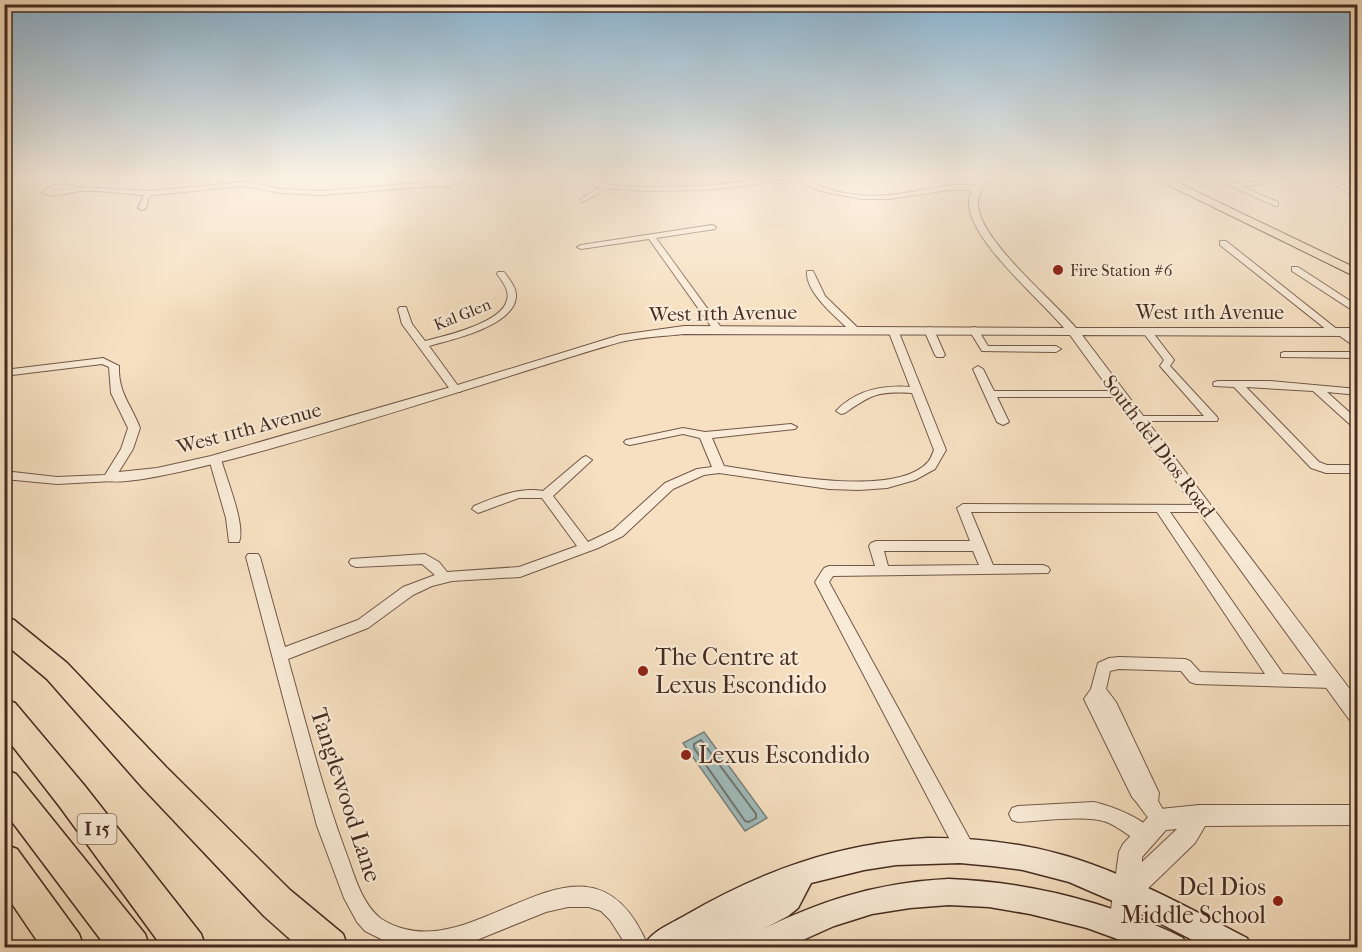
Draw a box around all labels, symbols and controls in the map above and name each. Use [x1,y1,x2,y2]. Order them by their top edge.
place label: Fire Station #6 [1070,261,1173,280]
marker: Fire Station #6 [1051,263,1065,277]
street label: Kal Glen [431,294,494,334]
street label: West 11th Avenue [648,301,798,326]
street label: West 11th Avenue [1135,301,1284,324]
street label: South del Dios Road [1098,371,1220,523]
street label: West 11th Avenue [173,398,324,459]
place label: The Centre at Lexus Escondido [655,643,827,699]
marker: The Centre at Lexus Escondido [636,664,650,678]
street label: Tanglewood Lane [305,704,387,886]
place label: Lexus Escondido [698,741,870,769]
marker: Lexus Escondido [679,748,693,762]
road number: I 15 [78,814,116,844]
place label: Del Dios Middle School [1120,873,1266,929]
marker: Del Dios Middle School [1271,894,1285,908]

